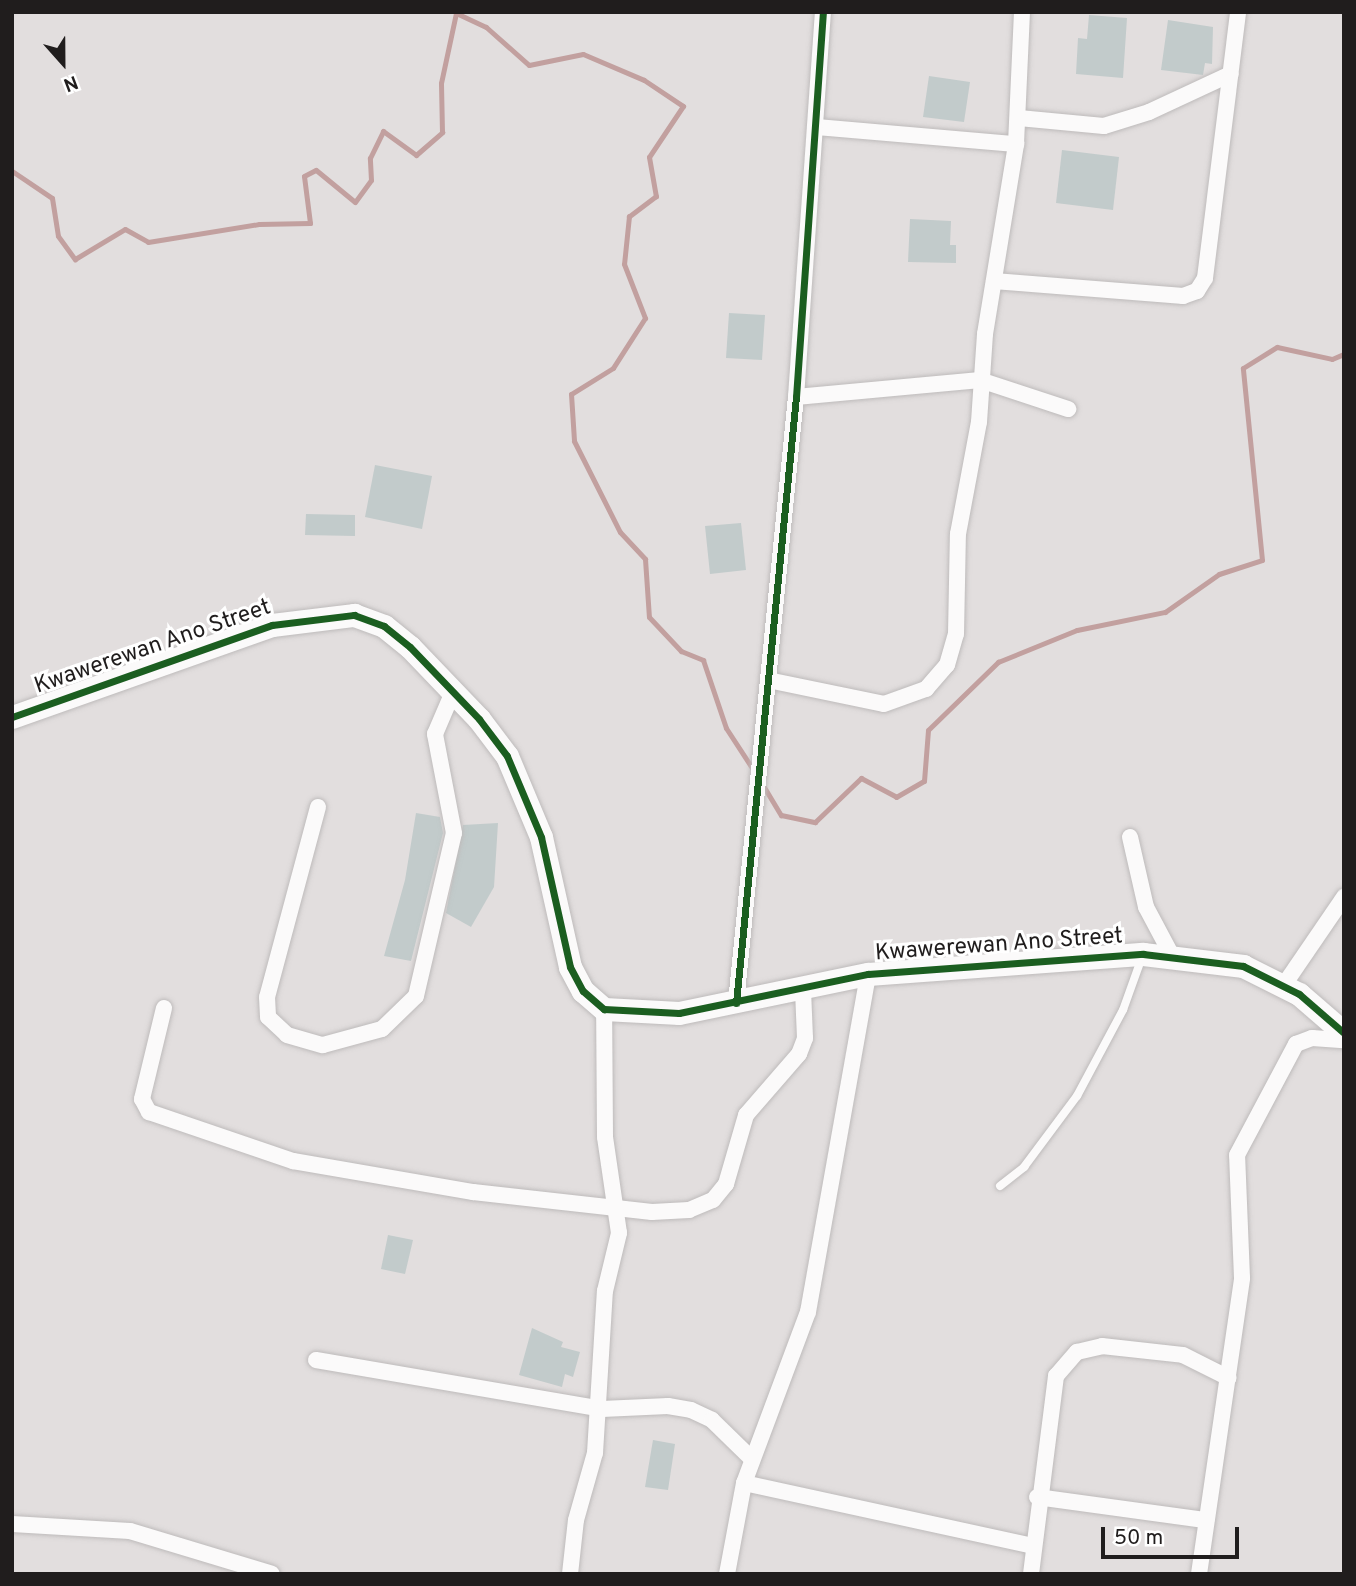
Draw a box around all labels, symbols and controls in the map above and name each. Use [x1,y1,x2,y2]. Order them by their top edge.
north arrow [28,28,98,98]
text: N [60,69,81,96]
street label: Kwawerewan Ano Street [31,594,275,702]
street label: Kwawerewan Ano Street [874,924,1124,968]
scale bar [1104,1512,1242,1556]
text: 50 m [1114,1525,1163,1552]

